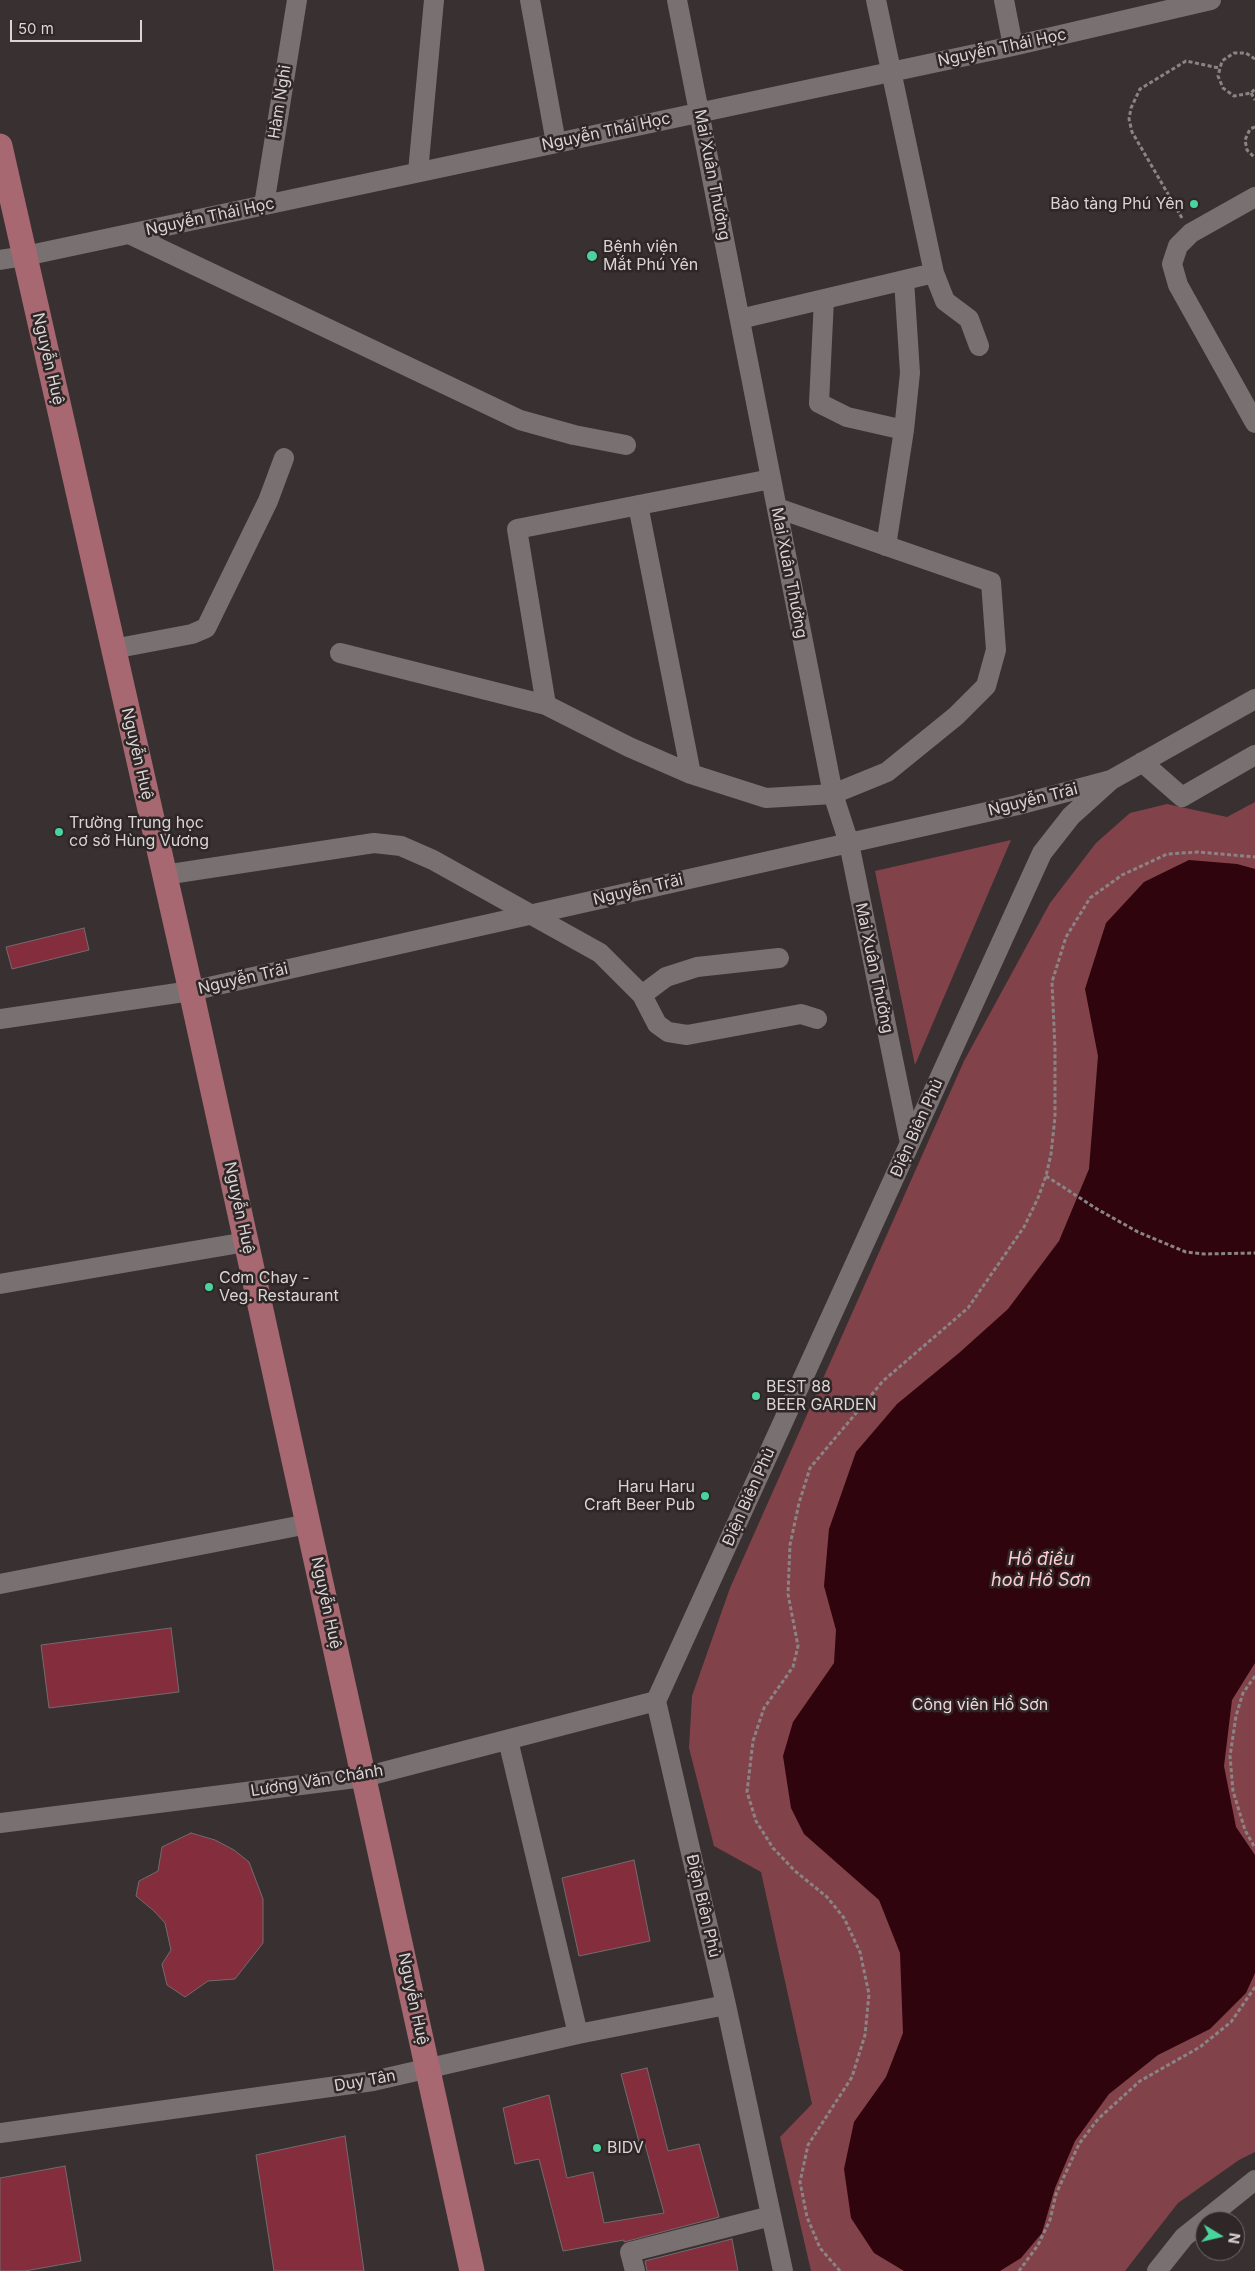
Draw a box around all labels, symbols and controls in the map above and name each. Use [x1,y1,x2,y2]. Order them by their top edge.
scale bar [12,10,145,42]
text: 50 m [18,19,54,38]
street label: Nguyễn Thái Học [936,25,1068,71]
street label: Hàm Nghi [265,64,295,140]
street label: Mai Xuân Thưởng [690,108,734,242]
street label: Nguyễn Thái Học [540,109,672,155]
street label: Nguyễn Thái Học [144,194,276,240]
place label: Bảo tàng Phú Yên [1050,194,1184,214]
marker: Bảo tàng Phú Yên [1188,198,1200,210]
place label: Bệnh viện Mắt Phú Yên [603,237,698,275]
marker: Bệnh viện Mắt Phú Yên [585,249,599,263]
street label: Nguyễn Huệ [28,311,68,407]
street label: Mai Xuân Thưởng [767,506,811,640]
street label: Nguyễn Huệ [117,706,157,802]
street label: Nguyễn Trãi [986,780,1080,820]
place label: Trường Trung học cơ sở Hùng Vương [69,813,209,851]
marker: Trường Trung học cơ sở Hùng Vương [53,826,65,838]
street label: Nguyễn Trãi [591,870,685,910]
street label: Mai Xuân Thưởng [851,901,897,1035]
street label: Nguyễn Trãi [196,959,290,999]
street label: Điện Biên Phủ [887,1076,947,1180]
street label: Nguyễn Huệ [220,1160,258,1256]
place label: Cơm Chay - Veg. Restaurant [219,1268,339,1306]
marker: Cơm Chay - Veg. Restaurant [203,1281,215,1293]
place label: BEST 88 BEER GARDEN [766,1377,877,1415]
marker: BEST 88 BEER GARDEN [750,1390,762,1402]
street label: Điện Biên Phủ [719,1445,779,1549]
place label: Haru Haru Craft Beer Pub [584,1477,695,1515]
marker: Haru Haru Craft Beer Pub [699,1490,711,1502]
water label: Hồ điều hoà Hồ Sơn [991,1549,1091,1592]
street label: Nguyễn Huệ [307,1555,345,1651]
park label: Công viên Hồ Sơn [912,1695,1048,1715]
street label: Lương Văn Chánh [249,1761,385,1801]
street label: Điện Biên Phủ [682,1852,724,1960]
street label: Nguyễn Huệ [394,1951,432,2047]
street label: Duy Tân [333,2066,397,2096]
place label: BIDV [607,2138,644,2158]
marker: BIDV [591,2142,603,2154]
north arrow [1195,2211,1245,2261]
text: N [1225,2232,1244,2245]

